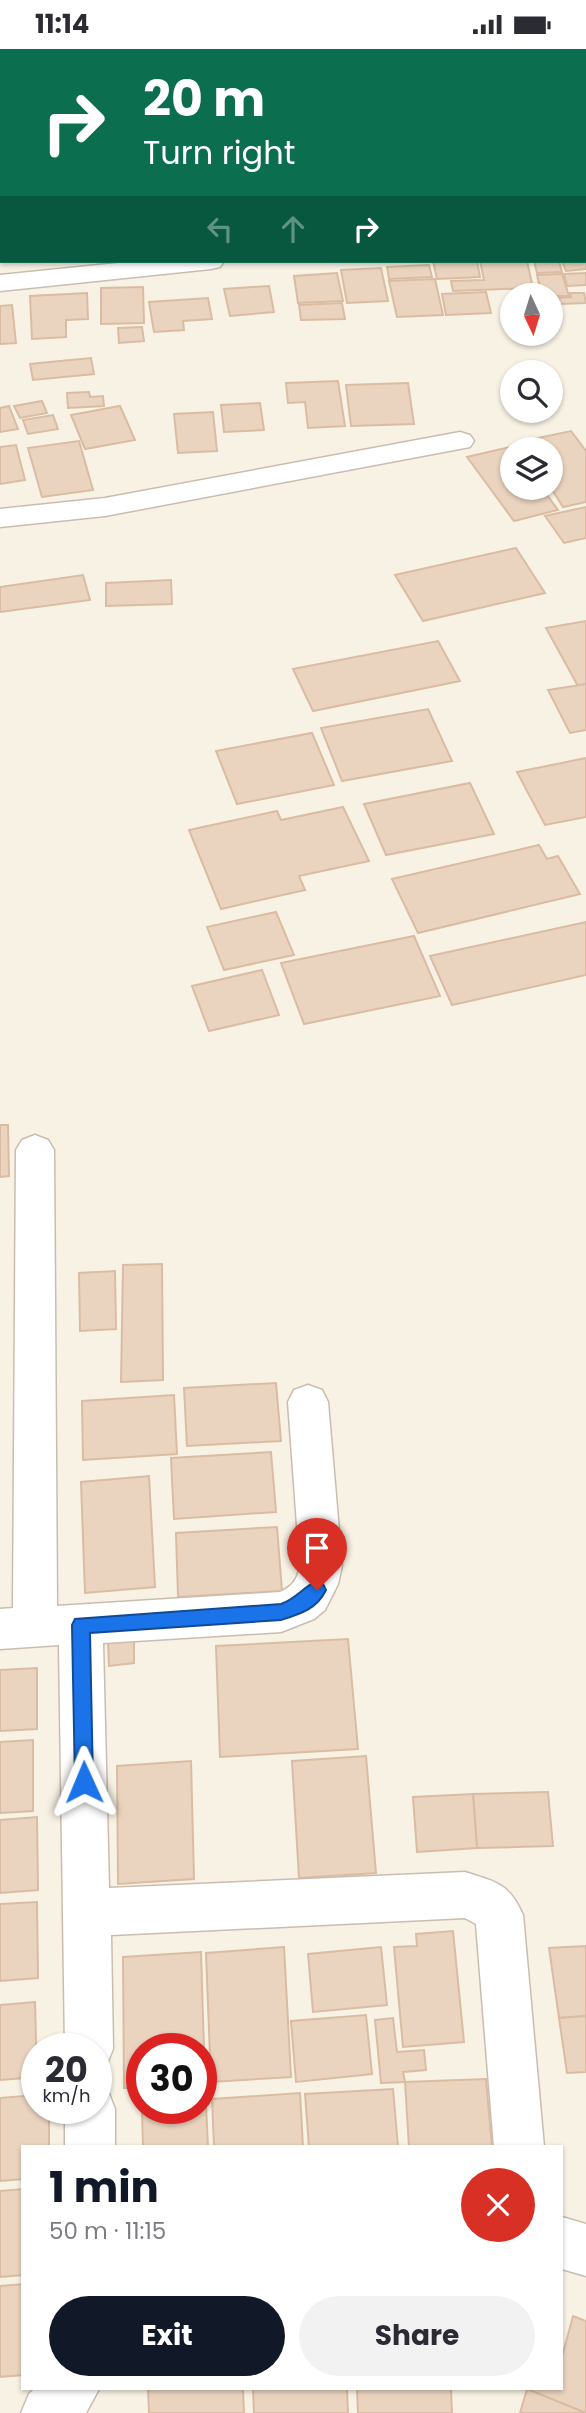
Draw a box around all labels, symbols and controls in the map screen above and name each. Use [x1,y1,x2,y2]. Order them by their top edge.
text: 11:14 [35,6,89,42]
text: 20 m [143,65,265,133]
icon: right [28,77,119,168]
text: Turn right [143,130,295,175]
icon: left [201,210,239,248]
icon: ahead [274,210,312,248]
icon: right [347,210,385,248]
north arrow [500,283,564,347]
map controls [500,283,563,500]
button: search [500,360,563,423]
button: layers [500,437,563,500]
pin [287,1518,347,1590]
icon: arrive [298,1529,336,1567]
position arrow [47,1745,121,1819]
speed limit sign: 30 [126,2033,217,2124]
text: 20 [45,2045,88,2094]
text: km/h [43,2083,90,2108]
text: 1 min [49,2158,159,2217]
button: close [461,2168,535,2242]
text: 50 m · 11:15 [49,2215,166,2247]
button: Exit [49,2296,285,2376]
button: Share [299,2296,535,2376]

